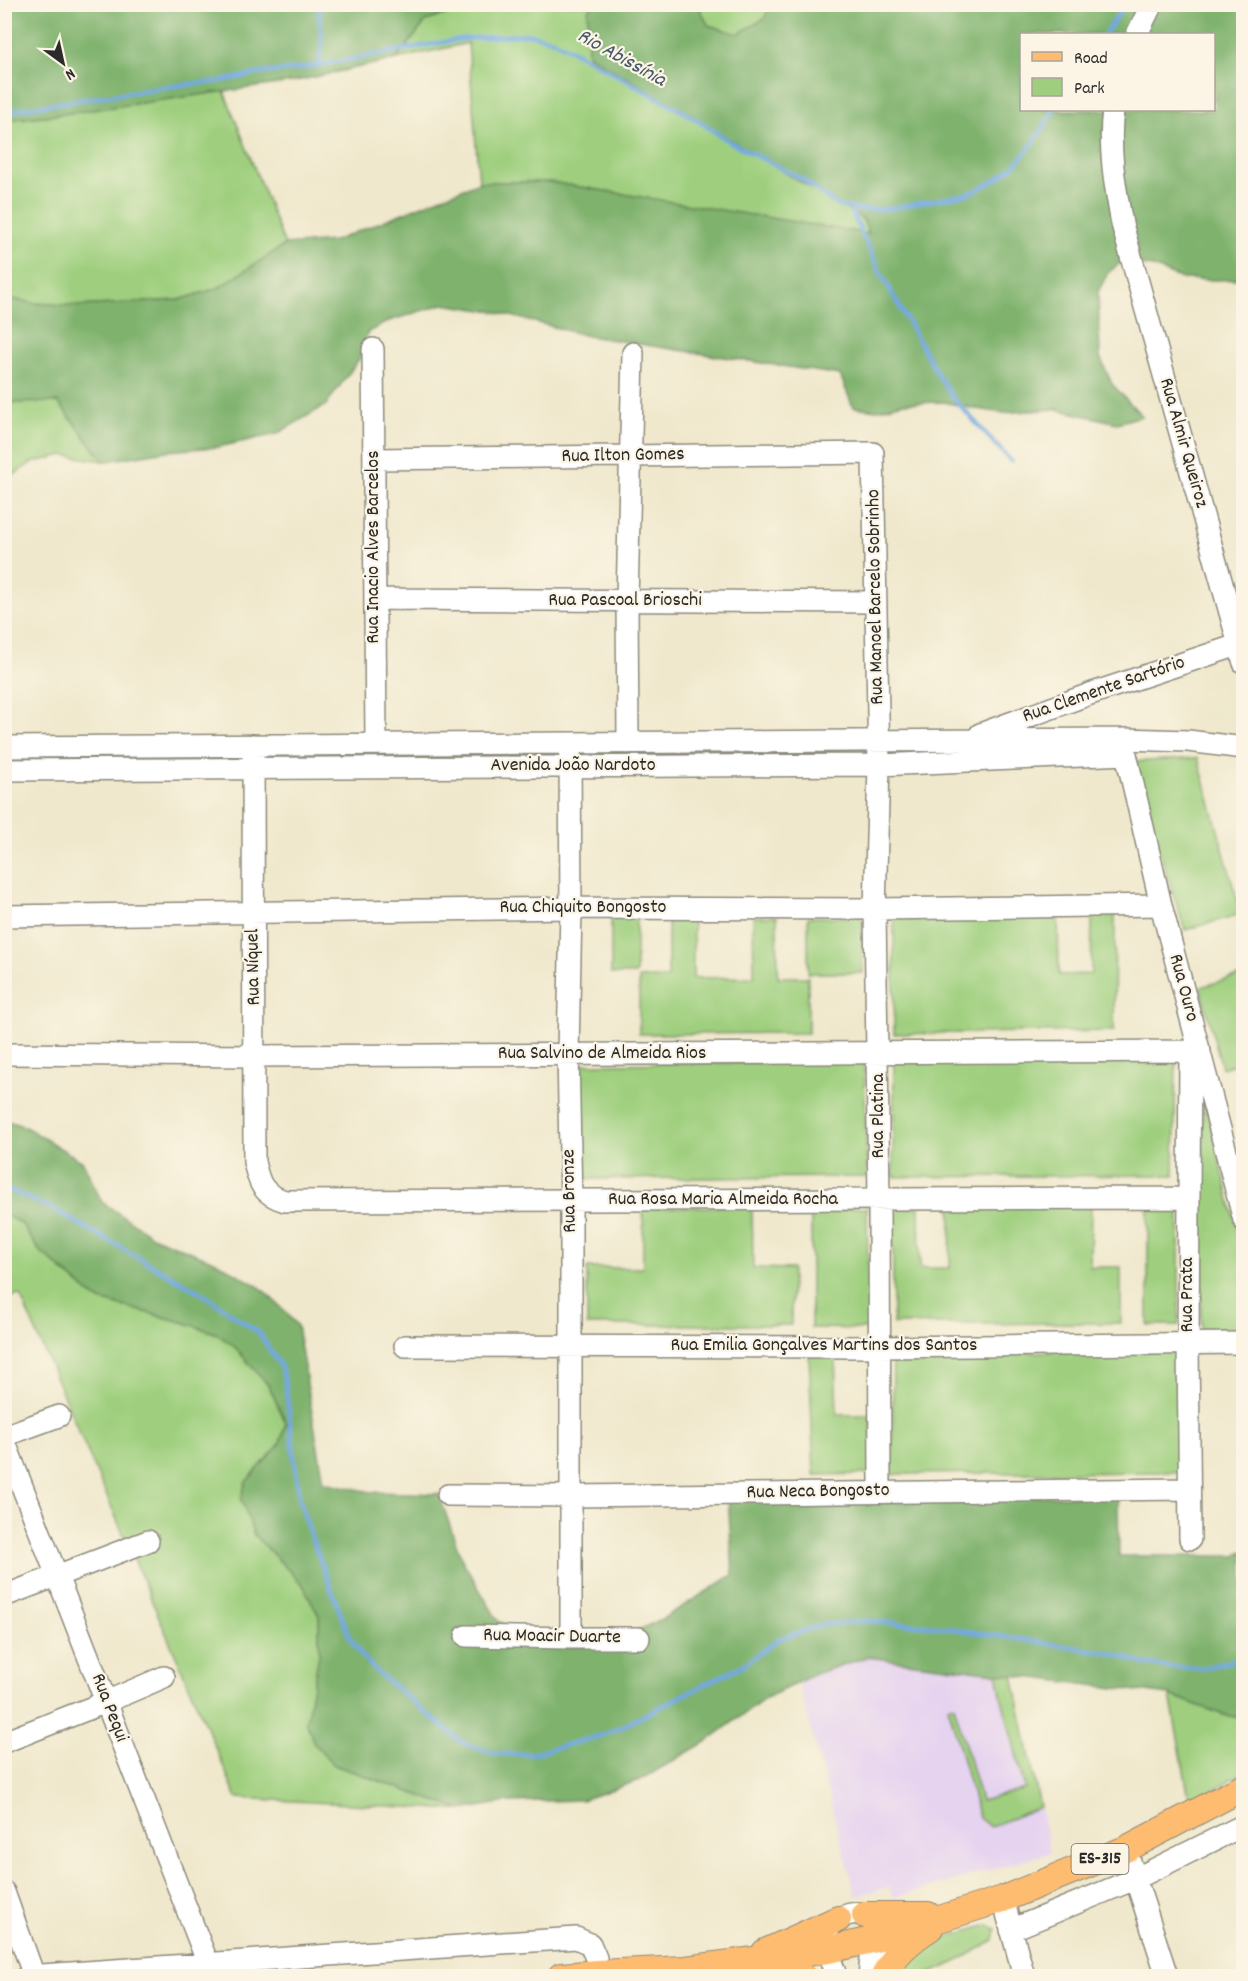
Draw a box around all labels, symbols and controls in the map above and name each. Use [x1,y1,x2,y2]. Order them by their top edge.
water label: Rio Abissínia [571,22,672,96]
north arrow [33,33,93,93]
legend [1020,33,1215,111]
text: Road [1074,47,1108,72]
text: N [60,62,79,85]
text: Park [1074,77,1105,102]
street label: Rua Almir Queiroz [1151,375,1215,512]
street label: Rua Ilton Gomes [561,441,685,471]
street label: Rua Inacio Alves Barcelos [360,450,388,644]
street label: Rua Manoel Barcelo Sobrinho [860,489,892,705]
street label: Rua Pascoal Brioschi [548,587,702,615]
street label: Rua Clemente Sartório [1019,649,1189,731]
street label: Avenida João Nardoto [490,752,656,780]
street label: Rua Chiquito Bongosto [499,894,667,922]
street label: Rua Níquel [239,928,269,1006]
street label: Rua Ouro [1161,951,1205,1025]
street label: Rua Salvino de Almeida Rios [498,1040,706,1068]
street label: Rua Platina [865,1073,893,1159]
street label: Rua Bronze [555,1149,585,1233]
street label: Rua Rosa Maria Almeida Rocha [608,1186,839,1214]
street label: Rua Prata [1174,1257,1202,1332]
street label: Rua Emilia Gonçalves Martins dos Santos [671,1332,977,1360]
street label: Rua Neca Bongosto [746,1477,890,1507]
street label: Rua Moacir Duarte [483,1622,621,1652]
street label: Rua Pequi [83,1670,135,1747]
road number: ES-315 [1072,1844,1128,1874]

